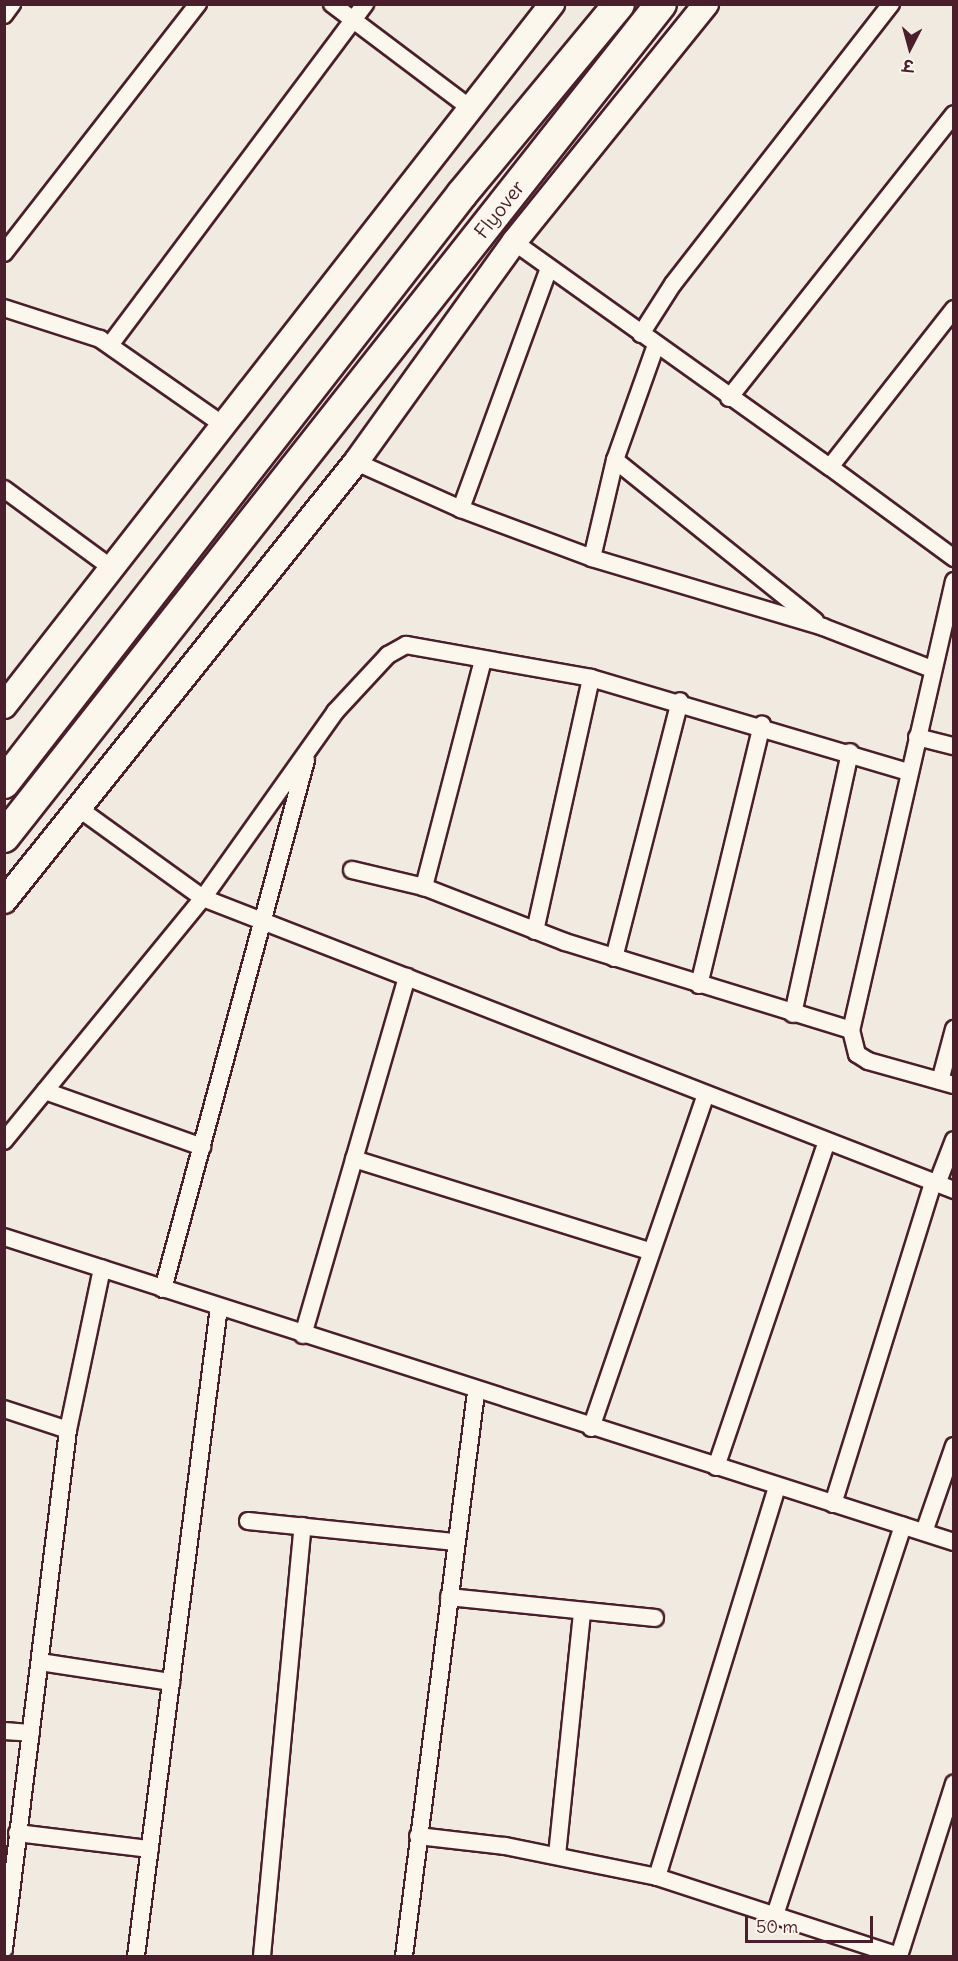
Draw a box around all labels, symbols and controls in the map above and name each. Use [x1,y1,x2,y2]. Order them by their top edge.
north arrow [880,18,940,78]
text: उ [902,55,914,76]
street label: Flyover [469,175,529,243]
scale bar [748,1904,876,1942]
text: 50 m [756,1915,798,1938]

